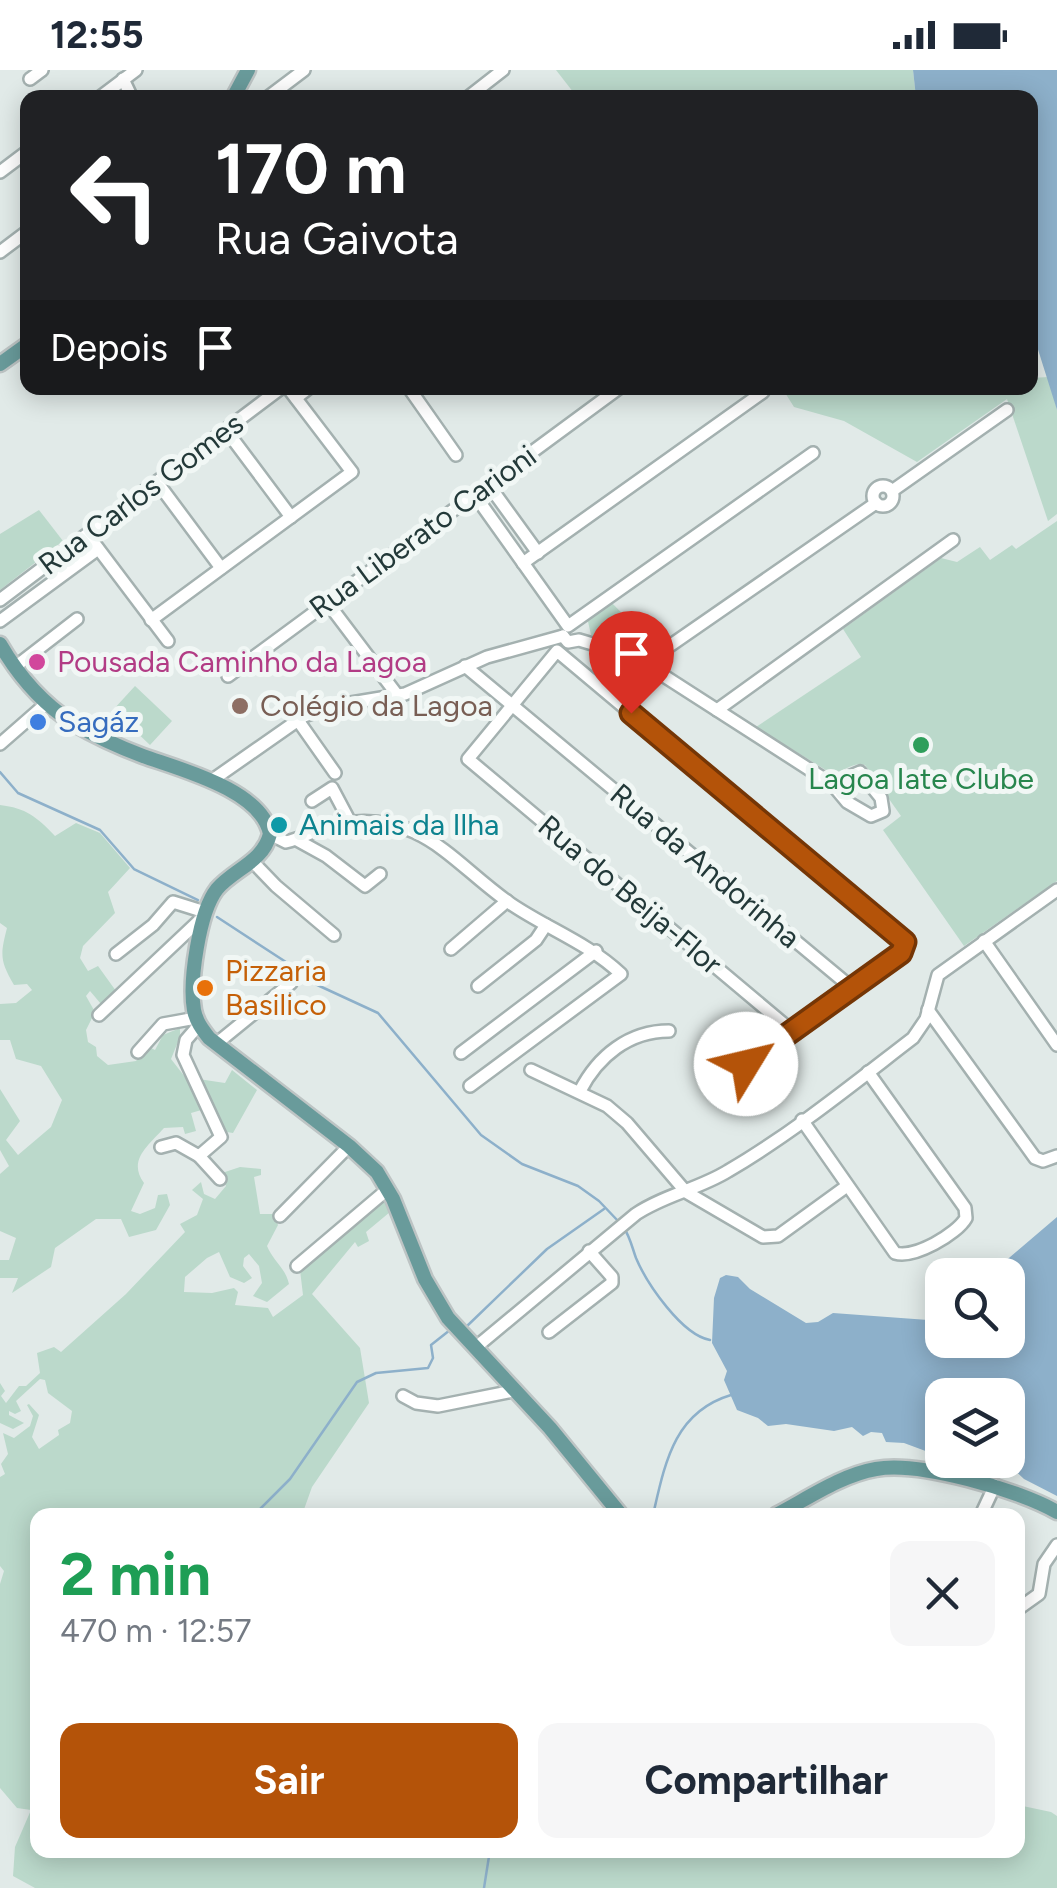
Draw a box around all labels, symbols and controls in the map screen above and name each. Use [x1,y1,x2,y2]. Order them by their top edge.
text: 12:55 [50,12,144,58]
text: 170 m [215,126,407,211]
icon: left [50,130,180,260]
text: Rua Gaivota [215,211,459,265]
icon: arrive [188,320,243,375]
text: Depois [50,325,168,371]
street label: Rua Carlos Gomes [31,405,250,583]
street label: Rua Liberato Carioni [302,437,543,626]
pin [589,611,674,714]
icon: arrive [604,626,659,681]
place label: Pousada Caminho da Lagoa [57,643,427,680]
marker: Pousada Caminho da Lagoa [26,651,48,673]
place label: Colégio da Lagoa [260,687,493,724]
marker: Colégio da Lagoa [229,695,251,717]
place label: Sagáz [58,703,139,740]
marker: Sagáz [27,711,49,733]
marker: Lagoa Iate Clube [910,734,932,756]
place label: Lagoa Iate Clube [808,760,1034,797]
street label: Rua da Andorinha [603,775,808,956]
place label: Animais da Ilha [299,806,499,843]
street label: Rua do Beija-Flor [531,807,730,982]
marker: Animais da Ilha [268,814,290,836]
place label: Pizzaria Basilico [225,952,327,1023]
marker: Pizzaria Basilico [194,977,216,999]
position arrow [694,1012,798,1116]
map controls [925,1258,1025,1478]
button: search [925,1258,1025,1358]
button: layers [925,1378,1025,1478]
text: 2 min [60,1538,211,1610]
button: close [890,1541,995,1646]
text: 470 m · 12:57 [60,1612,251,1650]
button: Sair [60,1723,518,1838]
button: Compartilhar [538,1723,995,1838]

